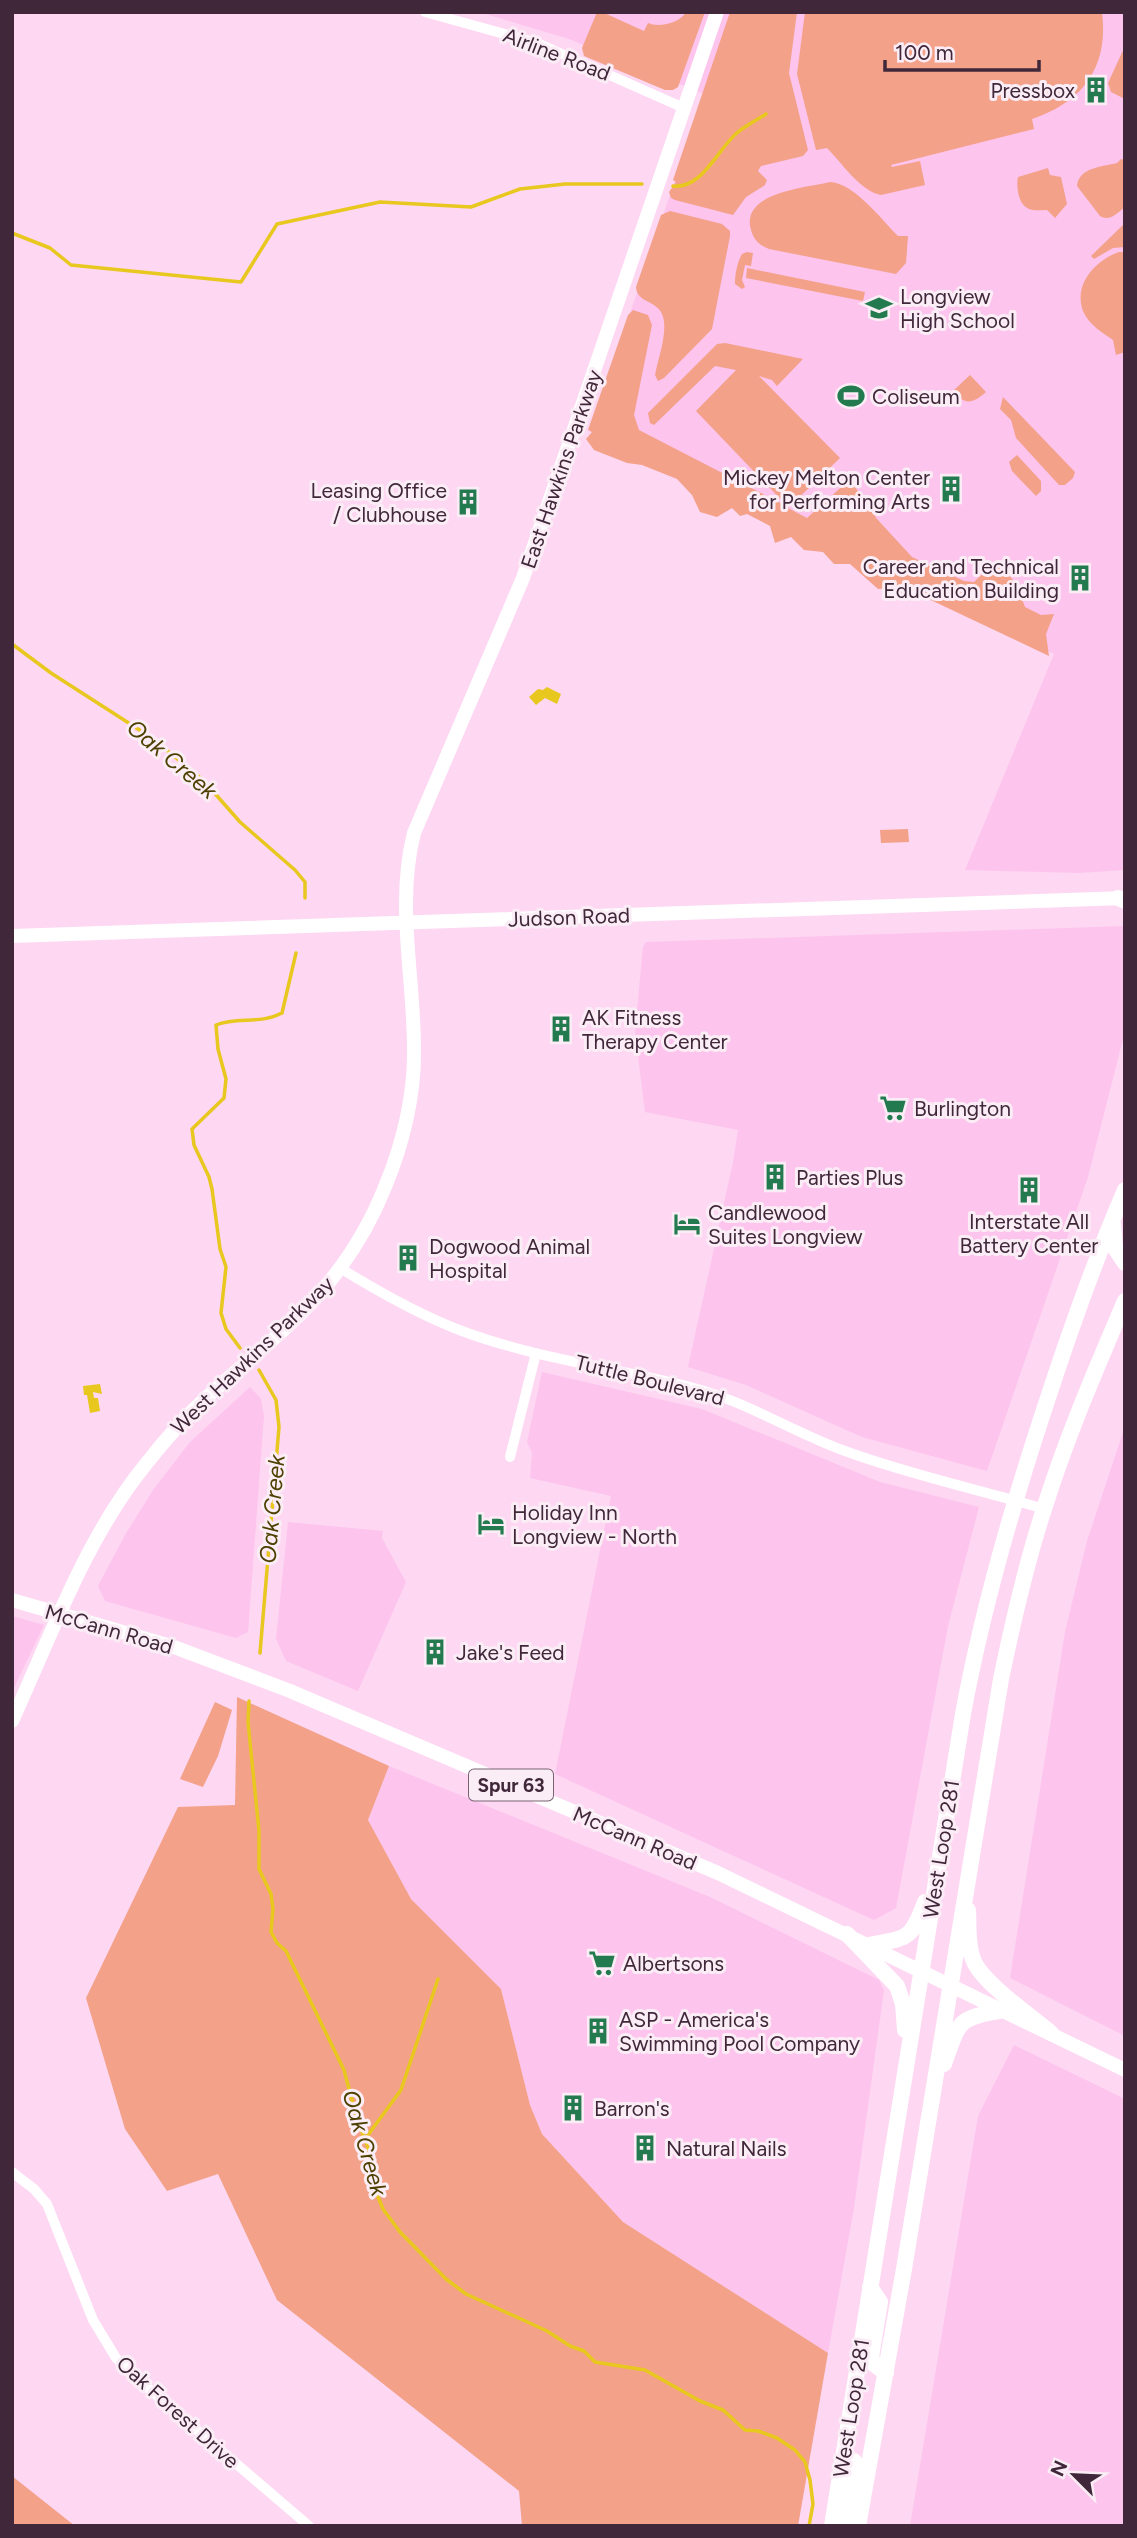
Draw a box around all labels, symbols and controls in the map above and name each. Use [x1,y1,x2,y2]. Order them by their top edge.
street label: Airline Road [500,22,614,86]
scale bar [885,28,1039,72]
text: 100 m [895,40,954,65]
building icon: Pressbox [1081,75,1111,105]
place label: Pressbox [990,78,1075,103]
place label: Longview High School [900,284,1015,333]
school or university icon: Longview High School [864,293,894,323]
street label: East Hawkins Parkway [515,366,607,572]
sports icon: Coliseum [836,381,866,411]
place label: Coliseum [872,384,960,409]
place label: Mickey Melton Center for Performing Arts [723,465,930,514]
building icon: Mickey Melton Center for Performing Arts [936,474,966,504]
place label: Leasing Office / Clubhouse [311,478,447,527]
building icon: Leasing Office / Clubhouse [453,487,483,517]
place label: Career and Technical Education Building [863,554,1059,603]
building icon: Career and Technical Education Building [1065,563,1095,593]
water label: Oak Creek [121,713,223,805]
street label: Judson Road [508,902,630,932]
place label: AK Fitness Therapy Center [582,1005,728,1054]
building icon: AK Fitness Therapy Center [546,1014,576,1044]
supermarket icon: Burlington [878,1093,908,1123]
place label: Burlington [914,1096,1011,1121]
building icon: Parties Plus [760,1162,790,1192]
place label: Parties Plus [796,1165,903,1190]
building icon: Interstate All Battery Center [1014,1175,1044,1205]
place label: Candlewood Suites Longview [708,1200,863,1249]
hotel icon: Candlewood Suites Longview [672,1209,702,1239]
place label: Interstate All Battery Center [960,1209,1098,1258]
place label: Dogwood Animal Hospital [429,1234,590,1283]
building icon: Dogwood Animal Hospital [393,1243,423,1273]
street label: West Hawkins Parkway [166,1271,338,1439]
street label: Tuttle Boulevard [573,1349,727,1411]
water label: Oak Creek [253,1453,291,1564]
place label: Holiday Inn Longview - North [512,1500,677,1549]
hotel icon: Holiday Inn Longview - North [476,1509,506,1539]
street label: McCann Road [42,1599,176,1659]
building icon: Jake's Feed [420,1637,450,1667]
place label: Jake's Feed [456,1640,565,1665]
road number: Spur 63 [469,1770,553,1800]
street label: West Loop 281 [918,1778,964,1920]
street label: McCann Road [569,1801,701,1875]
supermarket icon: Albertsons [587,1948,617,1978]
place label: Albertsons [623,1951,724,1976]
place label: ASP - America's Swimming Pool Company [619,2007,860,2056]
building icon: ASP - America's Swimming Pool Company [583,2016,613,2046]
water label: Oak Creek [337,2087,394,2200]
building icon: Barron's [558,2093,588,2123]
place label: Barron's [594,2096,670,2121]
building icon: Natural Nails [630,2133,660,2163]
place label: Natural Nails [666,2136,786,2161]
street label: West Loop 281 [828,2337,874,2479]
street label: Oak Forest Drive [112,2351,244,2473]
north arrow [1039,2440,1109,2510]
text: N [1045,2457,1072,2480]

